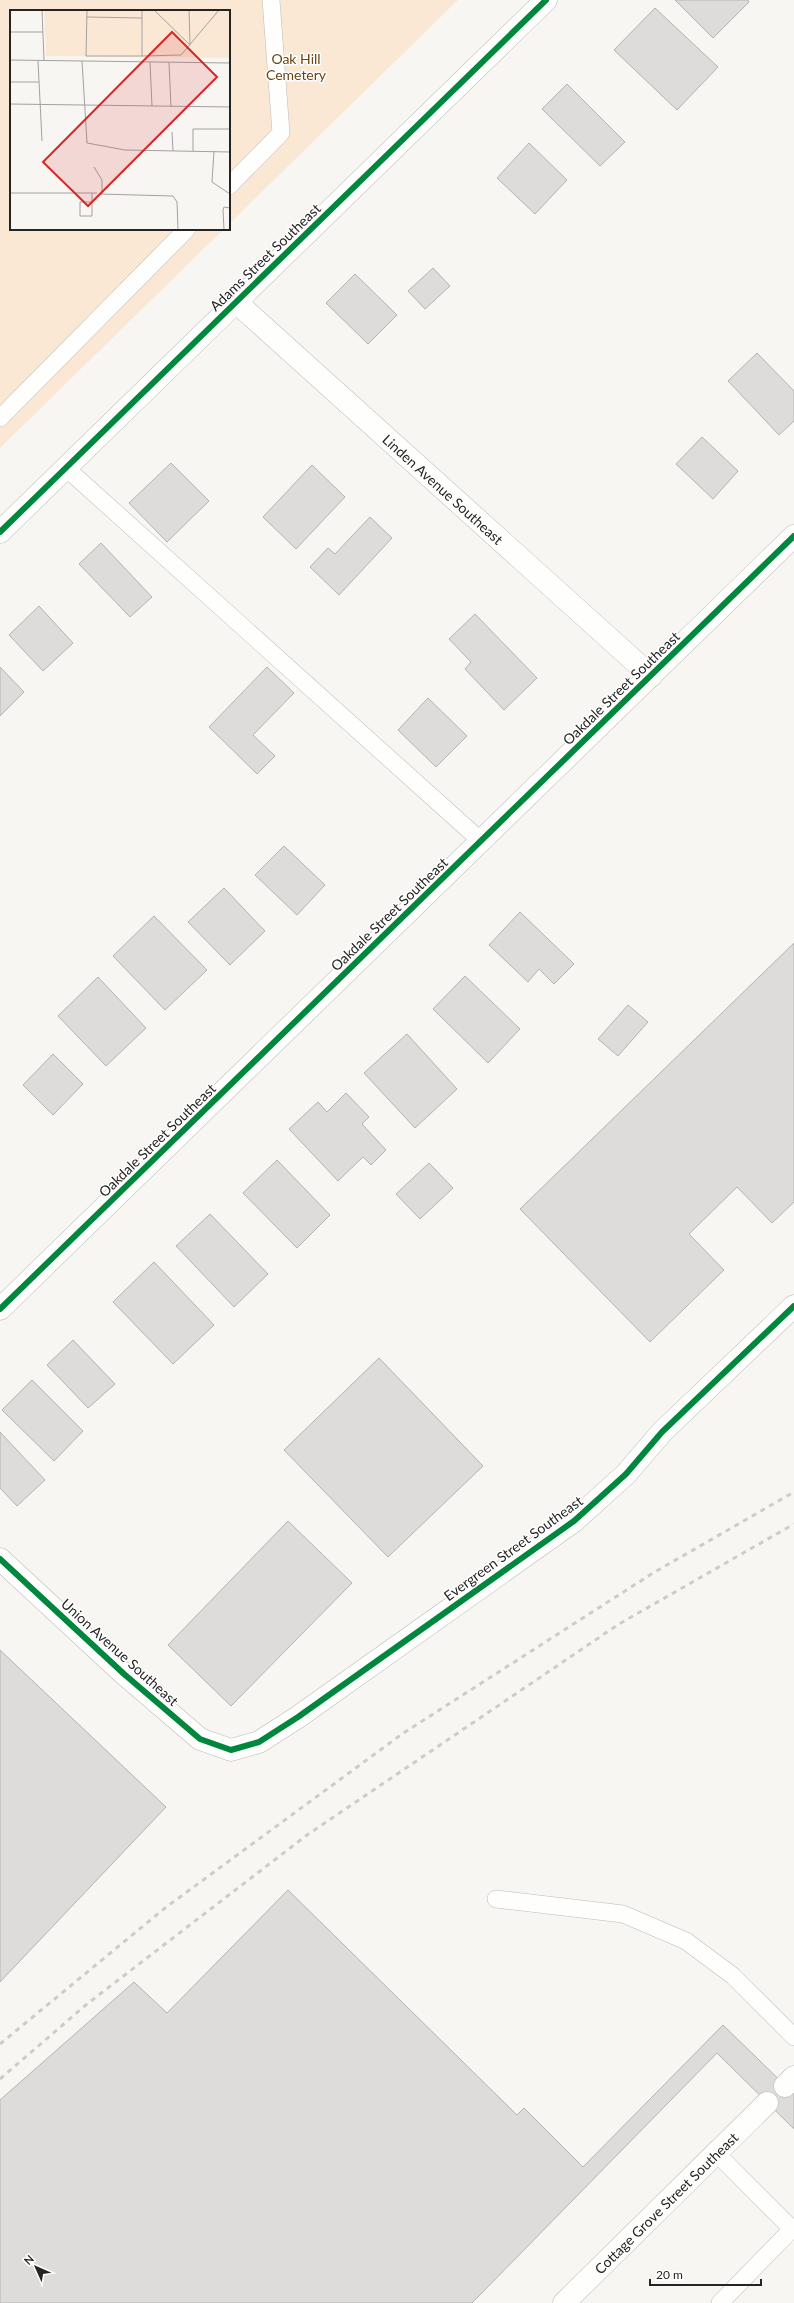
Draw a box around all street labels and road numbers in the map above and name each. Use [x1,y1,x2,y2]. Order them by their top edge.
street label: Adams Street Southeast [206,200,324,314]
street label: Linden Avenue Southeast [380,430,507,547]
street label: Oakdale Street Southeast [559,628,683,748]
street label: Oakdale Street Southeast [327,854,451,974]
street label: Oakdale Street Southeast [95,1080,219,1200]
street label: Evergreen Street Southeast [440,1492,586,1604]
street label: Union Avenue Southeast [58,1595,182,1709]
street label: Cottage Grove Street Southeast [591,2128,741,2277]

